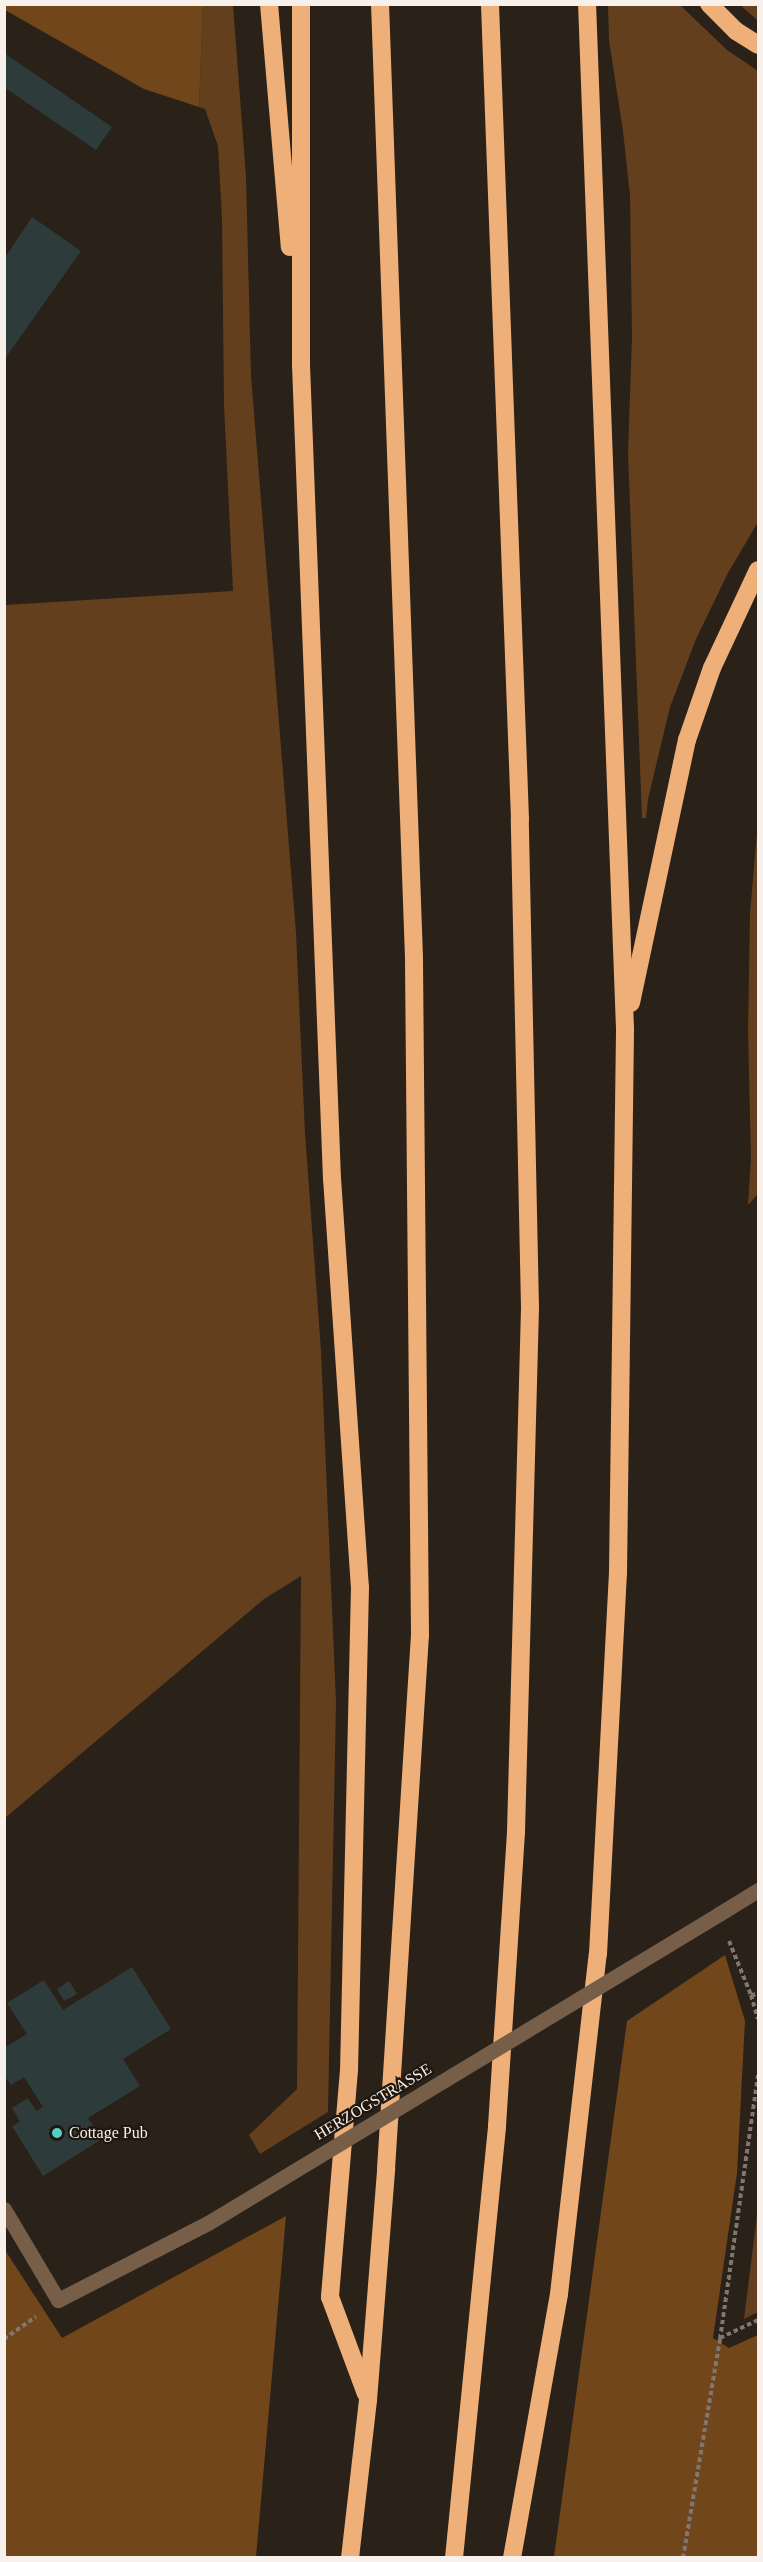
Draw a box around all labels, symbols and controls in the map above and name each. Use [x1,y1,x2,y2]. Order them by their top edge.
street label: HERZOGSTRASSE [311,2059,435,2145]
place label: Cottage Pub [69,2123,148,2143]
marker: Cottage Pub [50,2126,64,2140]

